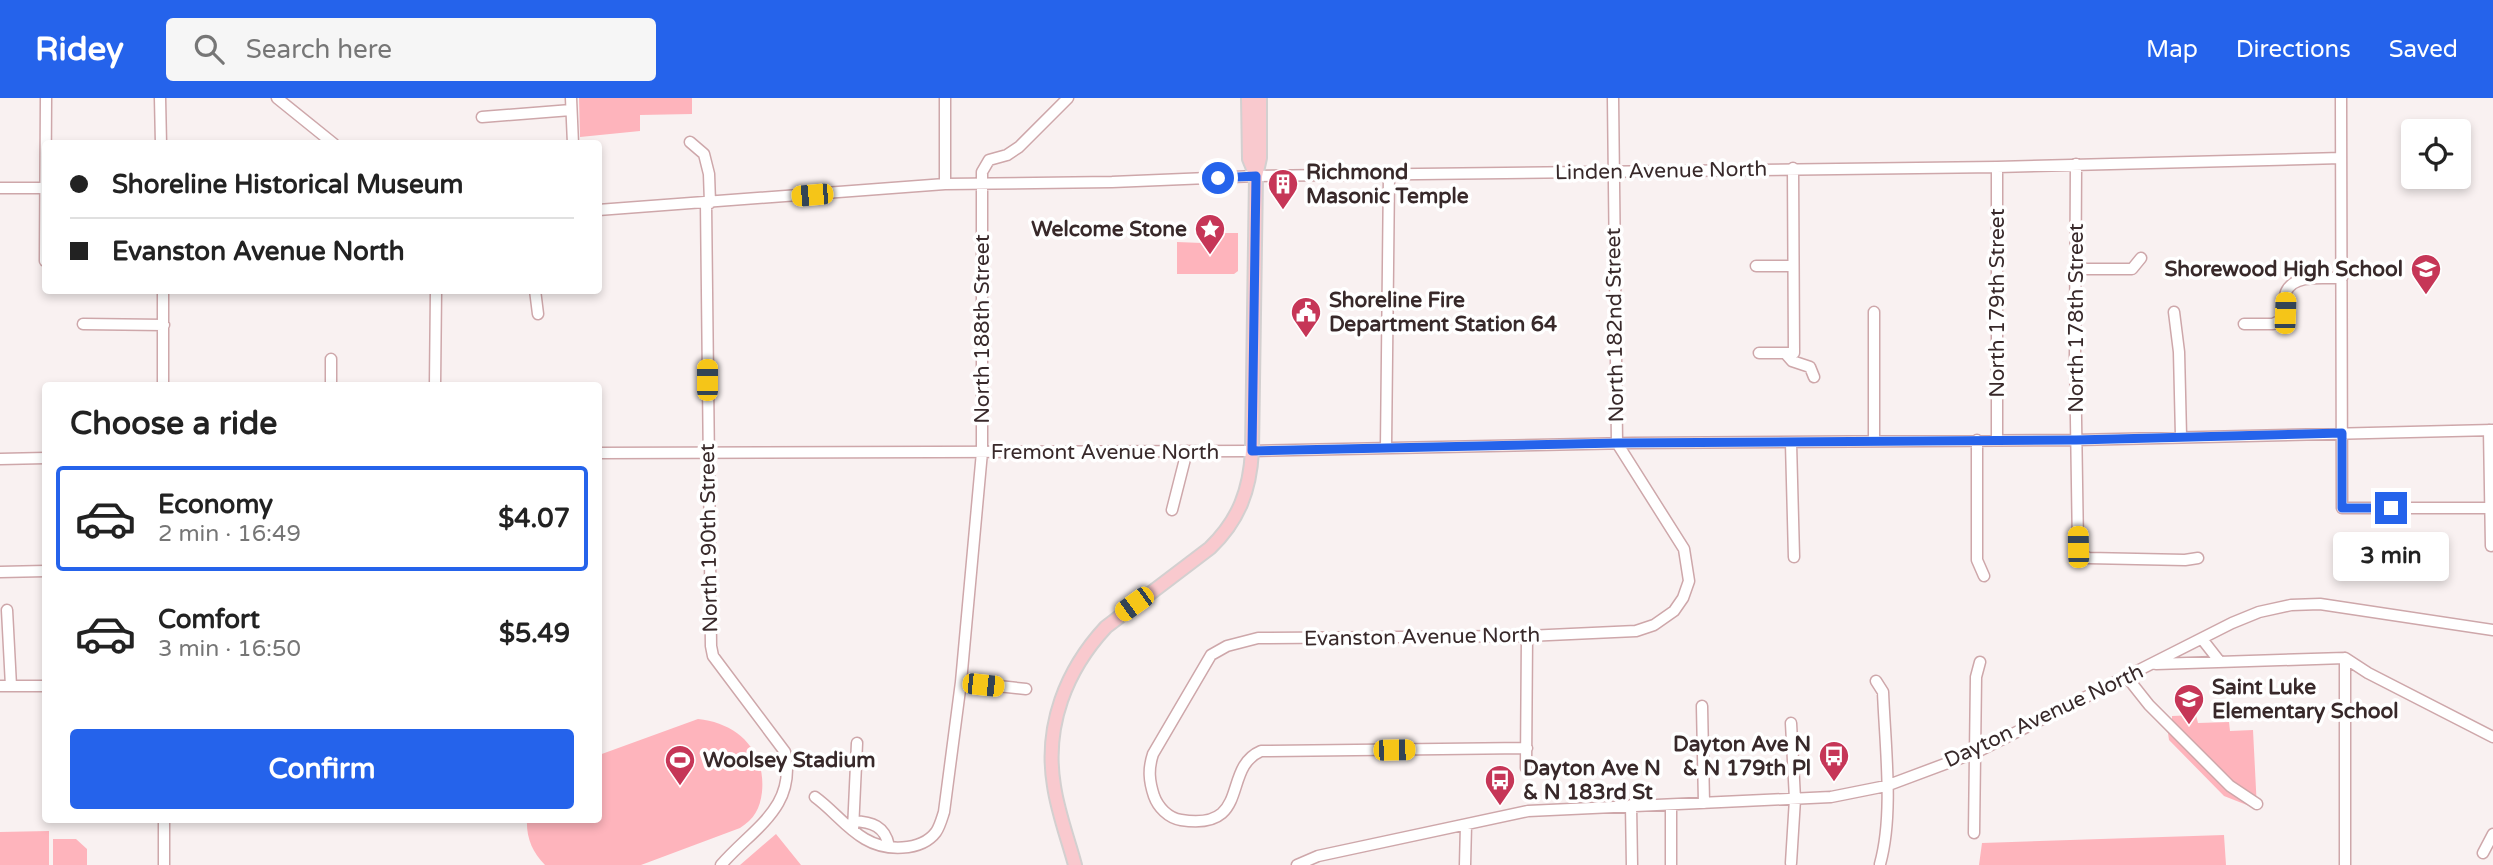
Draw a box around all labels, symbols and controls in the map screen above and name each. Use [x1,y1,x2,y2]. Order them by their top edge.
search box [166,18,656,81]
text: Ridey [35,30,124,69]
icon: search [190,30,228,68]
text: Search here [246,34,392,65]
text: Map [2146,35,2198,64]
text: Directions [2236,35,2351,64]
text: Saved [2389,35,2458,64]
map controls [2401,119,2471,189]
button: locate [2401,119,2471,189]
street label: Linden Avenue North [1555,157,1767,185]
place label: Richmond Masonic Temple [1306,160,1469,209]
route start [1202,162,1234,194]
building icon: Richmond Masonic Temple [1266,167,1300,211]
text: Shoreline Historical Museum [112,169,463,200]
car [791,183,834,207]
street label: North 179th Street [1985,208,2010,398]
place icon: Welcome Stone [1193,212,1227,256]
place label: Welcome Stone [1031,217,1187,242]
street label: North 178th Street [2064,223,2089,413]
street label: North 182nd Street [1601,227,1629,423]
street label: North 188th Street [970,234,995,424]
text: Evanston Avenue North [112,236,405,267]
school or university icon: Shorewood High School [2409,252,2443,296]
place label: Shorewood High School [2164,257,2403,282]
place label: Shoreline Fire Department Station 64 [1329,288,1557,337]
car [2274,292,2297,334]
public building icon: Shoreline Fire Department Station 64 [1289,295,1323,339]
car [697,359,718,401]
text: Choose a ride [70,405,277,443]
street label: Fremont Avenue North [991,440,1219,465]
street label: North 190th Street [695,443,723,633]
icon: car [74,487,137,550]
text: Economy [158,489,273,520]
route end [2375,492,2407,524]
text: $4.07 [498,503,570,534]
text: 2 min · 16:49 [158,520,301,548]
car [2068,526,2089,568]
callout: 3 min [2333,532,2449,582]
text: 3 min [2360,542,2422,570]
car [1111,583,1158,625]
icon: car [74,602,137,665]
text: Comfort [158,604,260,635]
text: $5.49 [499,618,570,649]
street label: Evanston Avenue North [1304,622,1540,652]
text: 3 min · 16:50 [158,635,301,663]
street label: Dayton Avenue North [1941,659,2147,773]
car [962,672,1005,698]
place label: Saint Luke Elementary School [2212,675,2399,724]
school or university icon: Saint Luke Elementary School [2172,682,2206,726]
button: Confirm [70,729,574,809]
place label: Dayton Ave N & N 179th Pl [1673,732,1811,781]
car [1373,739,1416,761]
bus stop icon: Dayton Ave N & N 179th Pl [1817,739,1851,783]
sports icon: Woolsey Stadium [663,743,697,787]
place label: Woolsey Stadium [703,748,876,773]
place label: Dayton Ave N & N 183rd St [1523,756,1661,805]
bus stop icon: Dayton Ave N & N 183rd St [1483,763,1517,807]

